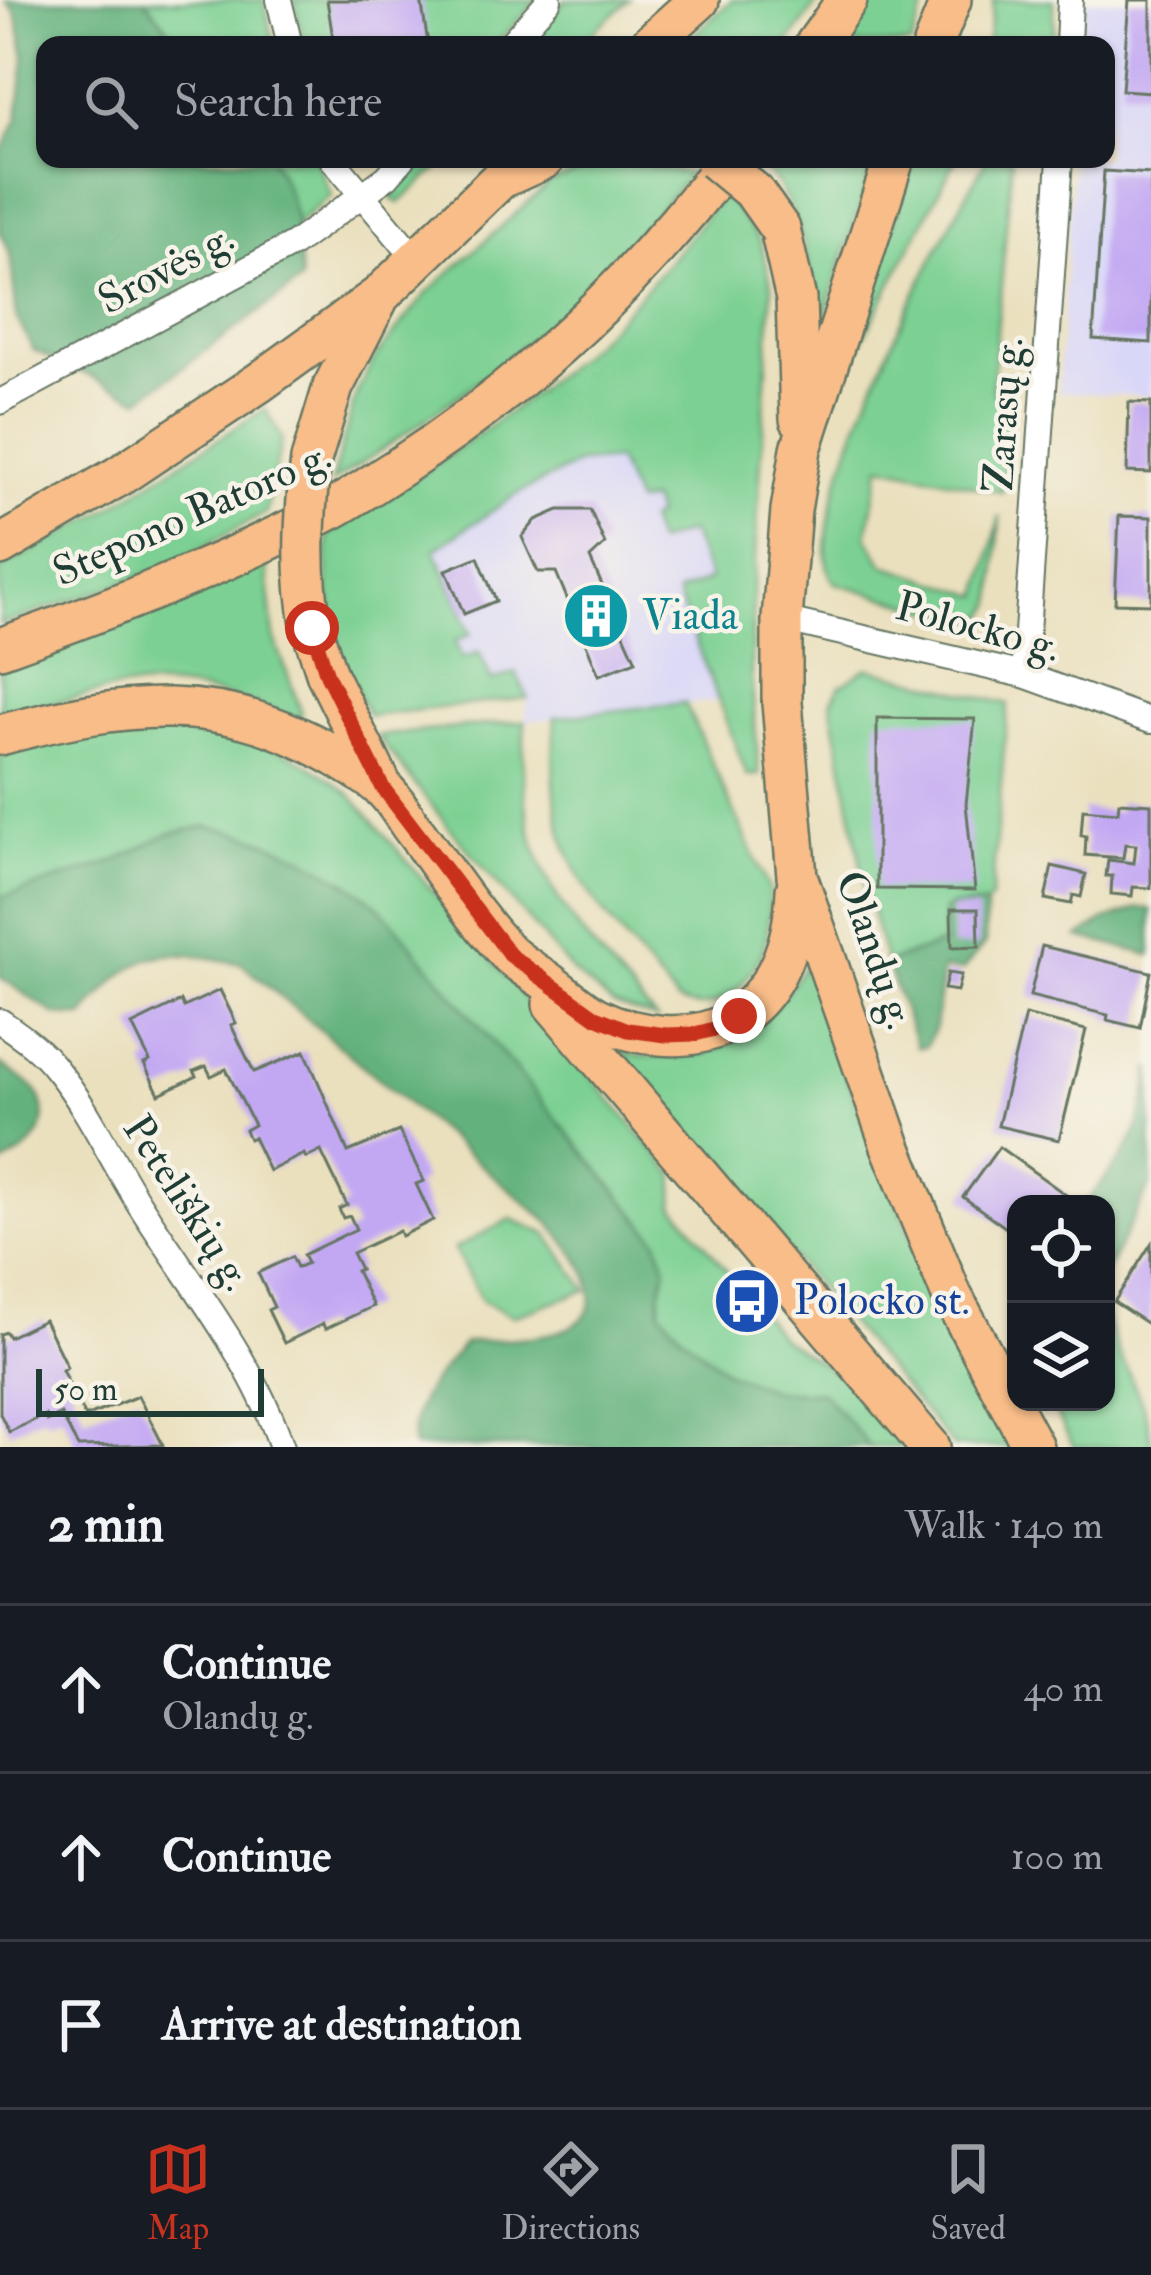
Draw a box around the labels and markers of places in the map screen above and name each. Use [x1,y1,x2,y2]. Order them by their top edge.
building icon: Viada [561,581,631,651]
place label: Viada [642,590,739,642]
bus stop icon: Polocko st. [712,1266,782,1336]
place label: Polocko st. [794,1275,970,1327]

